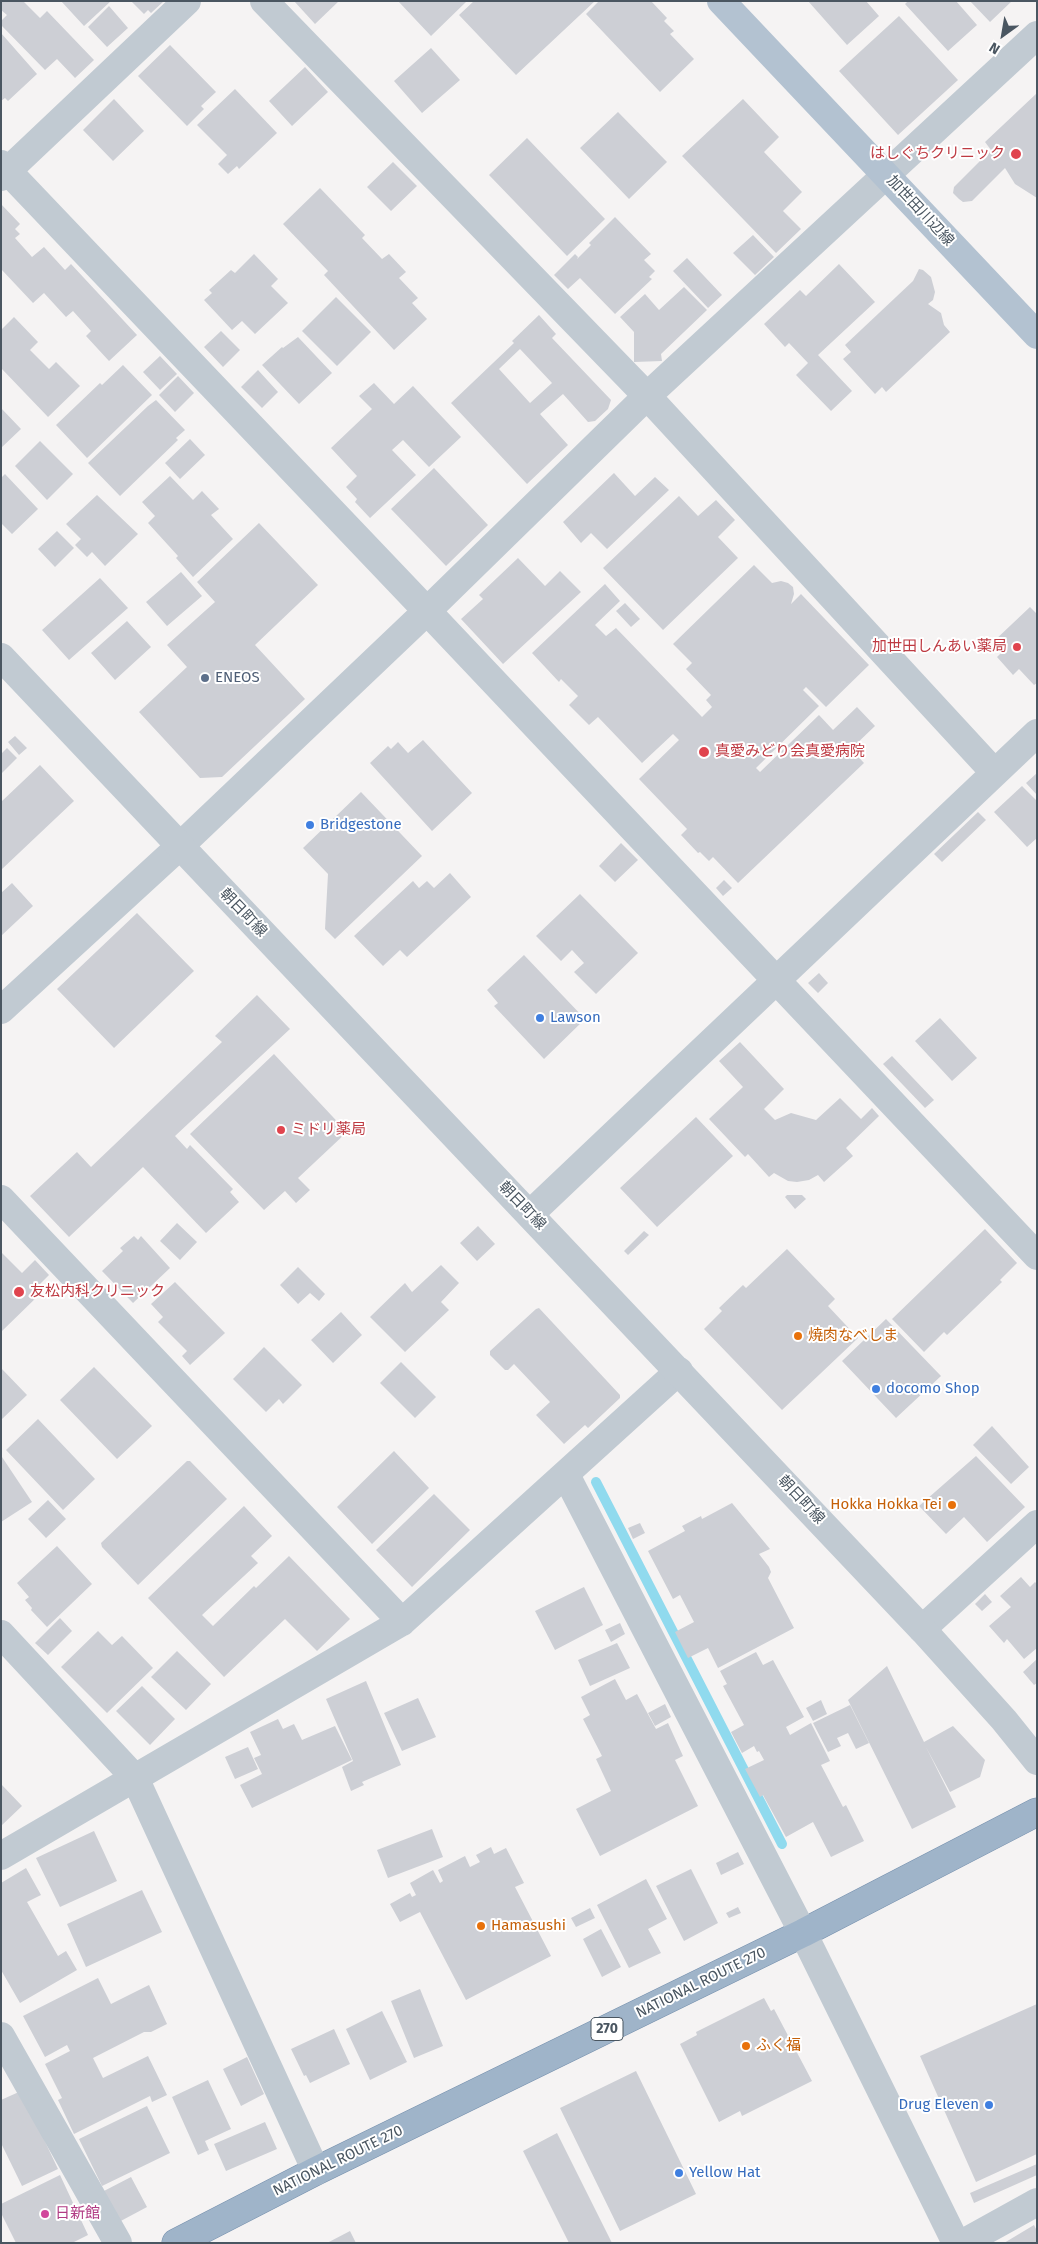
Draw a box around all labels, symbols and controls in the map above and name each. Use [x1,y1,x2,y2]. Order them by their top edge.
north arrow [978,10,1028,60]
text: N [986,38,1003,58]
place label: はしぐちクリニック [870,145,1005,163]
marker: はしぐちクリニック [1009,147,1023,161]
street label: 加世田川辺線 [883,172,957,250]
place label: 加世田しんあい薬局 [872,638,1007,656]
marker: 加世田しんあい薬局 [1011,641,1023,653]
place label: ENEOS [215,669,260,687]
marker: ENEOS [199,672,211,684]
place label: 真愛みどり会真愛病院 [715,743,865,761]
marker: 真愛みどり会真愛病院 [697,745,711,759]
place label: Bridgestone [320,816,402,834]
marker: Bridgestone [304,819,316,831]
street label: 朝日町線 [216,885,270,941]
place label: Lawson [550,1009,601,1027]
marker: Lawson [534,1012,546,1024]
place label: ミドリ薬局 [291,1121,366,1139]
marker: ミドリ薬局 [275,1124,287,1136]
street label: 朝日町線 [495,1178,549,1234]
place label: 友松内科クリニック [30,1283,165,1301]
marker: 友松内科クリニック [12,1285,26,1299]
place label: 焼肉なべしま [808,1327,898,1345]
marker: 焼肉なべしま [792,1330,804,1342]
place label: docomo Shop [886,1380,980,1398]
marker: docomo Shop [870,1383,882,1395]
street label: 朝日町線 [774,1472,828,1528]
place label: Hokka Hokka Tei [830,1496,942,1514]
marker: Hokka Hokka Tei [946,1499,958,1511]
place label: Hamasushi [491,1917,566,1935]
marker: Hamasushi [475,1920,487,1932]
street label: NATIONAL ROUTE 270 [633,1944,769,2022]
road number: 270 [591,2018,623,2040]
place label: ふく福 [756,2037,801,2055]
marker: ふく福 [740,2040,752,2052]
place label: Drug Eleven [898,2096,979,2114]
marker: Drug Eleven [983,2099,995,2111]
street label: NATIONAL ROUTE 270 [270,2122,406,2200]
place label: Yellow Hat [689,2164,761,2182]
marker: Yellow Hat [673,2167,685,2179]
place label: 日新館 [55,2205,100,2223]
marker: 日新館 [39,2208,51,2220]

